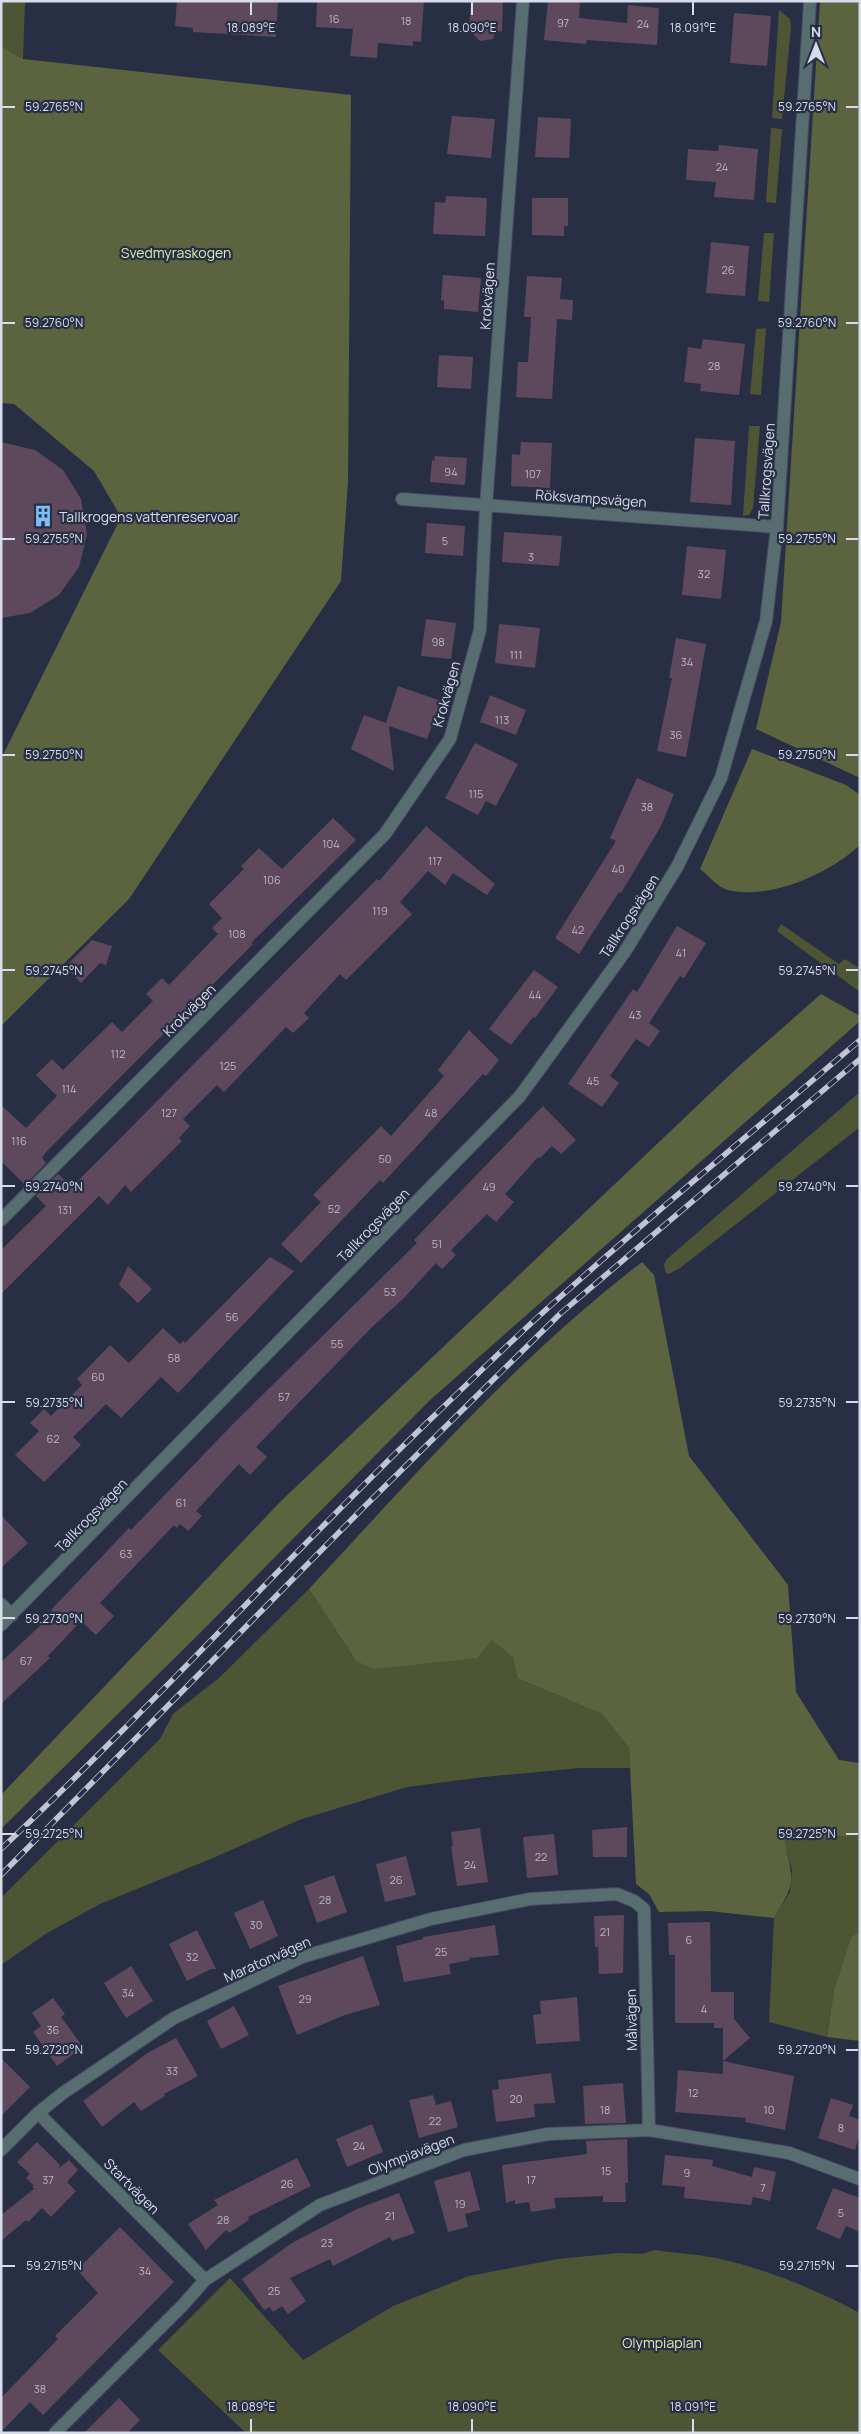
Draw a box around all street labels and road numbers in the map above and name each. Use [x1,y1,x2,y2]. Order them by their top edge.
street label: Krokvägen [475,262,499,330]
street label: Tallkrogsvägen [753,422,779,520]
street label: Röksvampsvägen [535,485,647,511]
street label: Krokvägen [428,659,464,729]
street label: Tallkrogsvägen [595,870,663,962]
street label: Krokvägen [158,979,220,1041]
street label: Tallkrogsvägen [333,1184,413,1266]
street label: Tallkrogsvägen [51,1474,131,1556]
street label: Maratonvägen [221,1931,313,1987]
street label: Målvägen [621,1989,641,2051]
street label: Olympiavägen [365,2129,457,2179]
street label: Startvägen [100,2154,164,2218]

